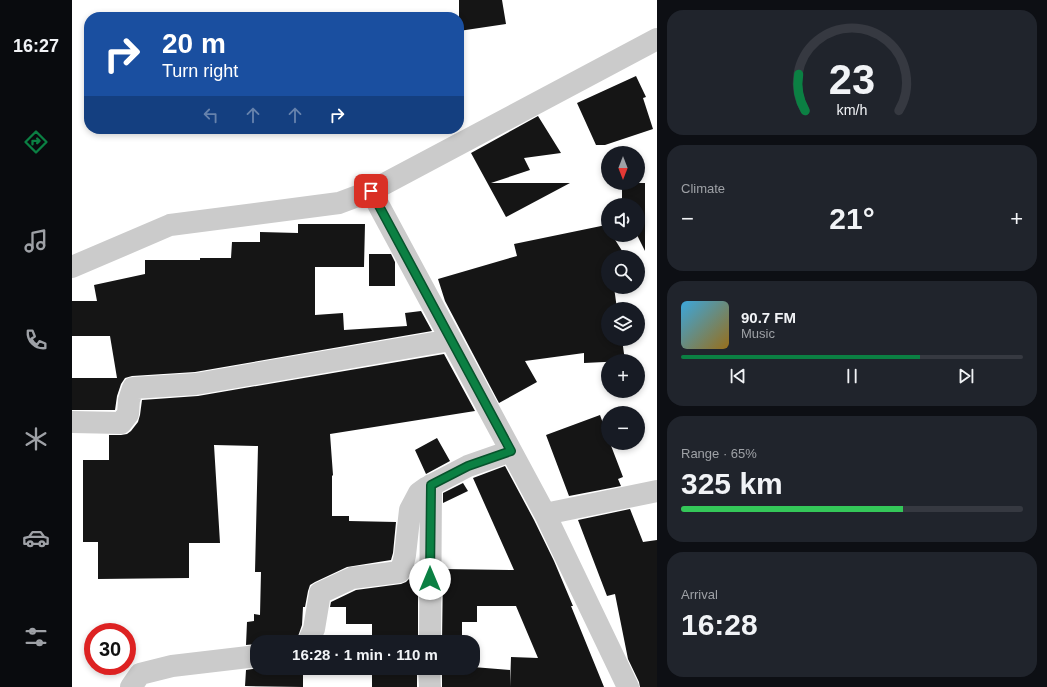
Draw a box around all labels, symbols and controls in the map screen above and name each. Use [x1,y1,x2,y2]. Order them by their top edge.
icon: right [96,28,148,80]
text: 20 m [162,28,226,59]
text: 16:27 [13,36,59,56]
text: 23 [829,56,875,103]
text: Turn right [162,61,238,81]
text: km/h [837,101,868,117]
icon: left [200,104,222,126]
icon: ahead [242,104,264,126]
icon: ahead [284,104,306,126]
icon: right [326,104,348,126]
icon: directions [22,128,50,156]
north arrow [601,146,645,190]
map controls [601,146,645,450]
pin [354,174,388,208]
icon: arrive [360,180,382,202]
text: Climate [681,181,725,196]
button: sound [601,198,645,242]
text: 21° [829,202,875,235]
text: − [681,206,694,231]
text: + [1010,206,1023,231]
icon: music [22,227,50,255]
button: search [601,250,645,294]
button: layers [601,302,645,346]
text: 90.7 FM [741,309,796,326]
icon: phone [22,326,50,354]
text: Music [741,326,775,341]
button: + [601,354,645,398]
icon: previous [727,365,749,387]
icon: pause [841,365,863,387]
icon: next [955,365,977,387]
button: − [601,406,645,450]
icon: climate [22,425,50,453]
text: Range · 65% [681,446,757,461]
text: 325 km [681,467,783,500]
icon: car [22,524,50,552]
position arrow [409,558,451,600]
text: Arrival [681,587,718,602]
text: 16:28 [681,608,758,641]
icon: filters [22,623,50,651]
speed limit sign: 30 [84,623,136,675]
text: 16:28 · 1 min · 110 m [292,646,438,663]

